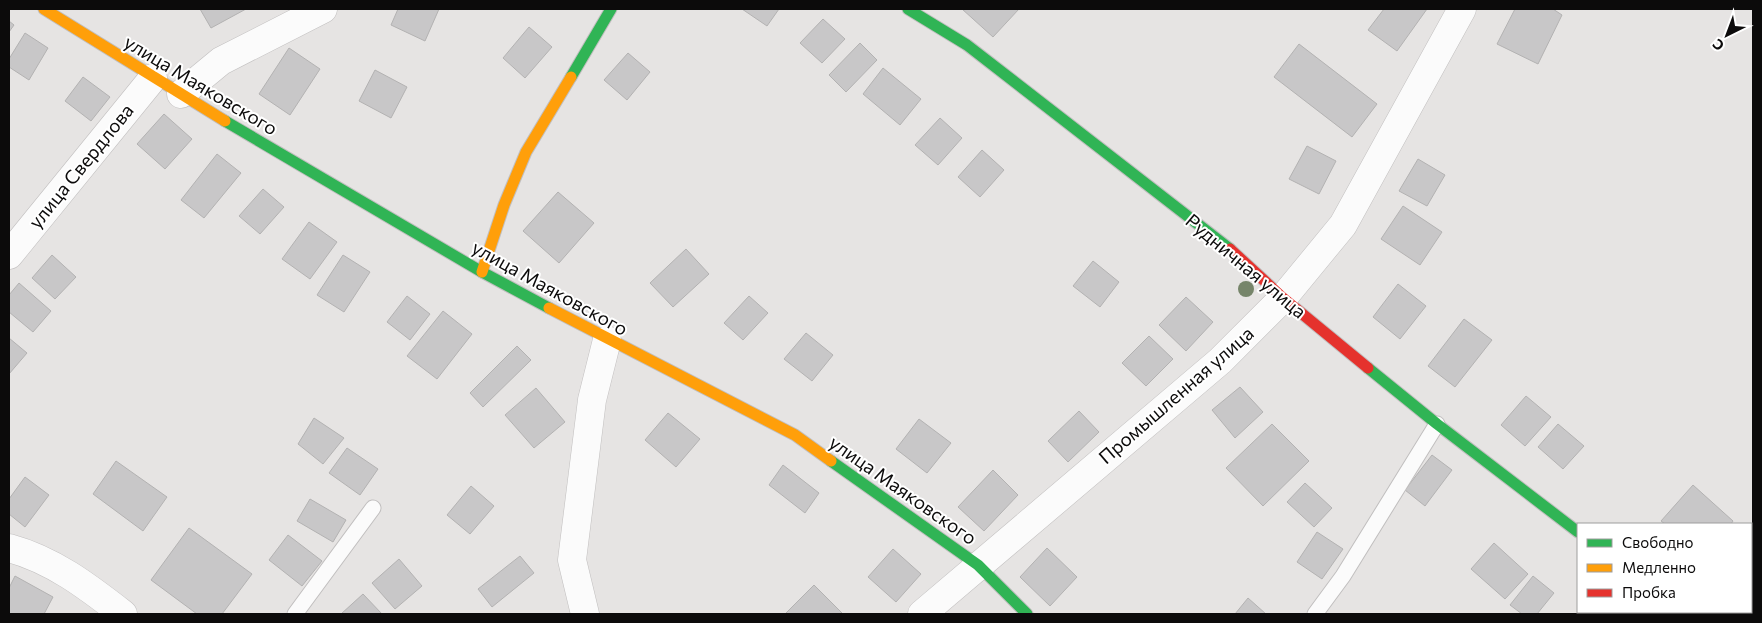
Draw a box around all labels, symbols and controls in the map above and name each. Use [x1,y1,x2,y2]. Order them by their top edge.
north arrow [1702,10,1752,60]
street label: улица Маяковского [120,30,282,139]
text: С [1709,36,1727,55]
street label: улица Свердлова [23,99,138,233]
street label: Рудничная улица [1181,208,1311,323]
street label: улица Маяковского [468,235,632,340]
street label: Промышленная улица [1094,321,1258,468]
street label: улица Маяковского [825,430,981,549]
legend [1577,523,1752,613]
text: Свободно [1622,533,1693,551]
text: Медленно [1622,558,1696,576]
text: Пробка [1622,583,1676,601]

